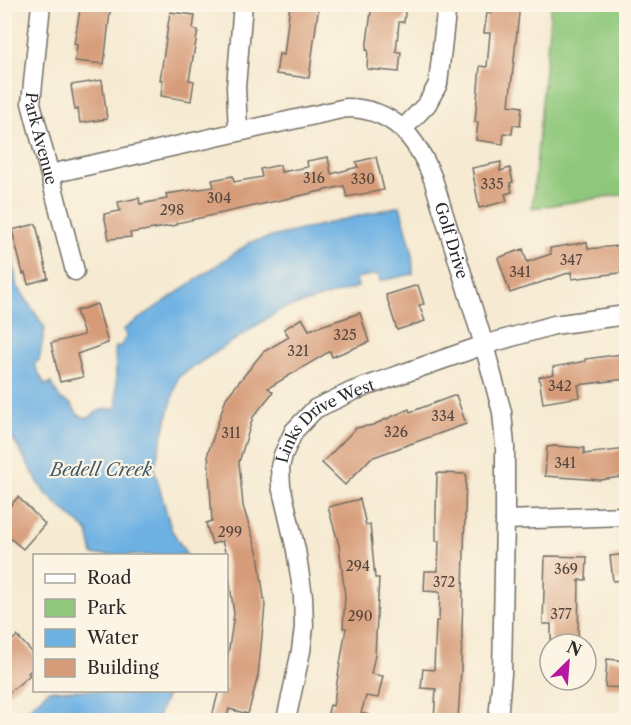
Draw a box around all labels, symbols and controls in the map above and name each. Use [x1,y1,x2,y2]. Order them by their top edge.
street label: Park Avenue [21,91,62,187]
house number: 316 [303,169,325,187]
house number: 330 [351,170,375,188]
house number: 335 [480,175,504,193]
house number: 304 [207,189,231,207]
street label: Golf Drive [431,200,473,281]
house number: 298 [160,201,184,219]
house number: 347 [560,251,582,269]
house number: 341 [509,263,531,281]
house number: 325 [333,326,357,344]
house number: 321 [287,342,309,360]
street label: Links Drive West [271,374,377,465]
house number: 342 [548,377,572,395]
house number: 334 [431,407,455,425]
house number: 326 [384,423,408,441]
house number: 311 [221,424,241,442]
house number: 341 [554,454,576,472]
water label: Bedell Creek [48,459,153,481]
house number: 299 [218,523,242,541]
legend [33,554,228,692]
house number: 294 [346,557,370,575]
house number: 369 [554,560,578,578]
text: Road [87,567,132,589]
house number: 372 [433,573,455,591]
text: Park [87,597,128,619]
house number: 377 [550,605,572,623]
house number: 290 [347,607,373,625]
text: Water [86,627,139,649]
north arrow [538,632,598,692]
text: N [564,636,585,660]
text: Building [87,657,159,679]

